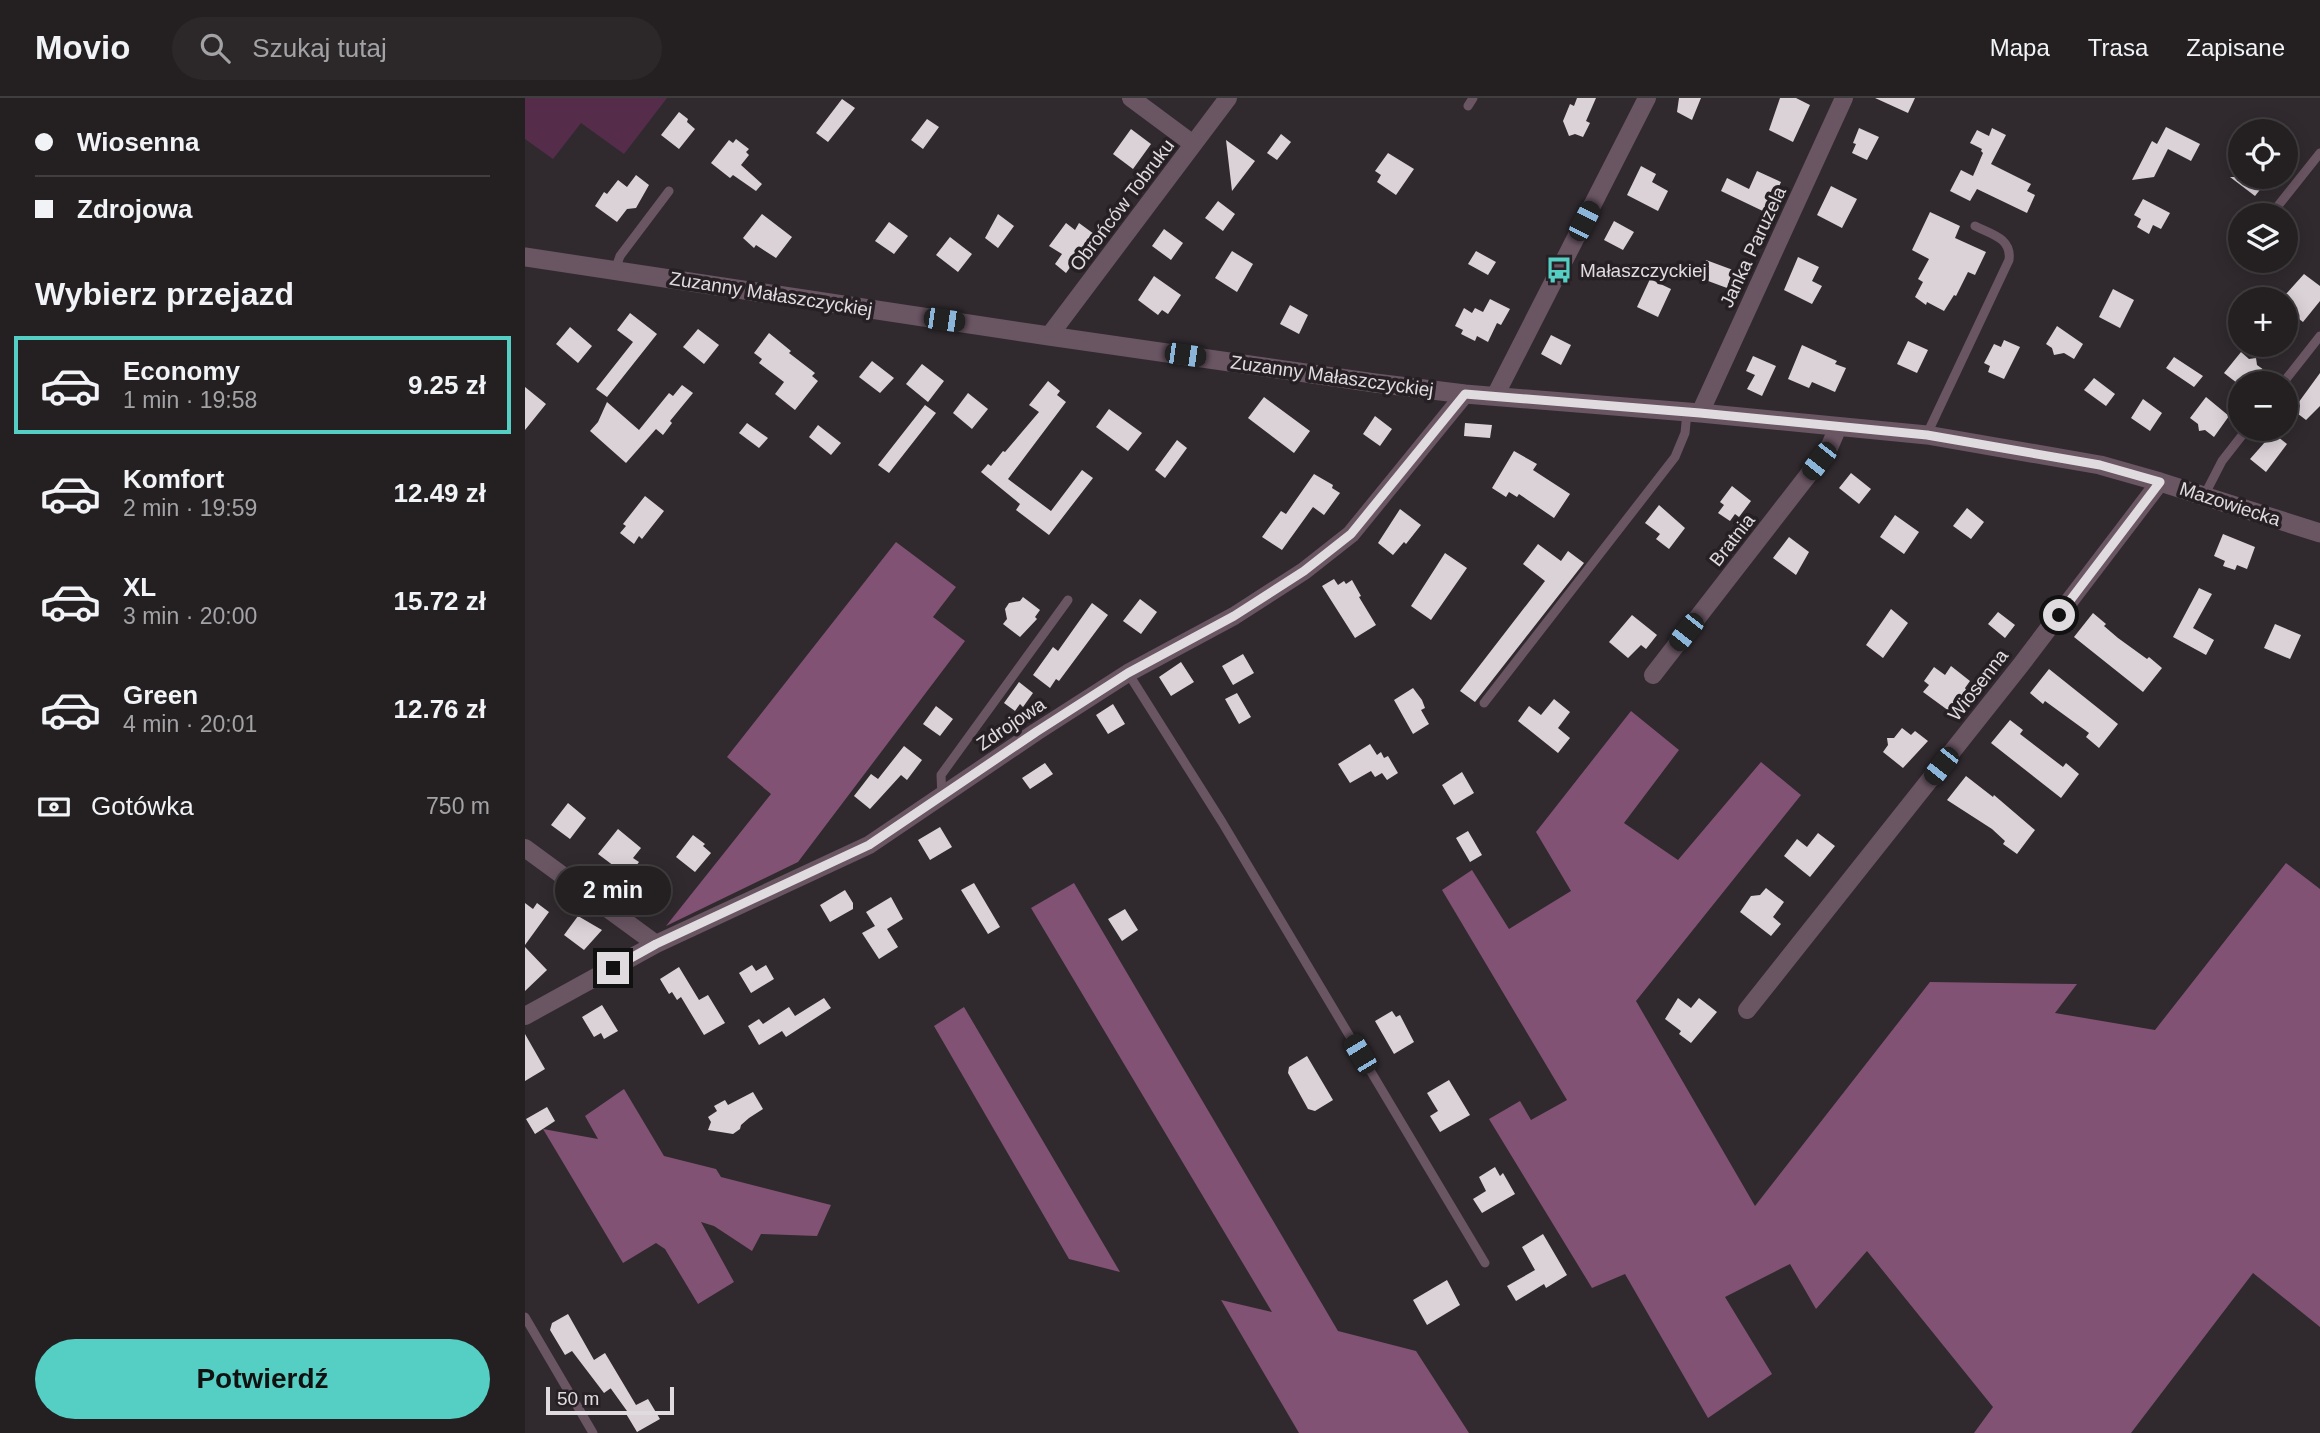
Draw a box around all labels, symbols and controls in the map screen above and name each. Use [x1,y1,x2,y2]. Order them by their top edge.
search box [172,17,662,80]
text: Movio [35,29,130,66]
icon: search [196,29,234,67]
text: Szukaj tutaj [252,33,387,63]
text: Mapa [1990,34,2050,61]
text: Trasa [2088,34,2148,61]
text: Zapisane [2186,34,2285,61]
map controls [2228,119,2298,441]
button: locate [2228,119,2298,189]
text: Wiosenna [77,127,200,157]
street label: Obrońców Tobruku [1066,135,1178,275]
street label: Janka Paruzela [1716,183,1790,311]
text: Zdrojowa [77,194,193,224]
car [1566,198,1603,244]
button: layers [2228,203,2298,273]
bus stop icon: Małaszczyckiej [1544,255,1574,285]
place label: Małaszczyckiej [1580,260,1707,281]
street label: Zuzanny Małaszczyckiej [668,268,874,320]
text: Wybierz przejazd [35,276,294,312]
button: + [2228,287,2298,357]
car [922,307,967,333]
car [1163,342,1208,368]
street label: Zuzanny Małaszczyckiej [1229,351,1435,401]
icon: car [39,354,102,417]
text: Economy [123,356,240,386]
text: 9.25 zł [408,370,486,400]
button: − [2228,371,2298,441]
text: 1 min · 19:58 [123,387,257,413]
car [1798,438,1841,484]
icon: car [39,462,102,525]
text: Komfort [123,464,224,494]
text: 12.49 zł [393,478,486,508]
street label: Mazowiecka [2177,478,2283,530]
text: 2 min · 19:59 [123,495,257,521]
street label: Bratnia [1705,509,1759,570]
icon: car [39,570,102,633]
text: XL [123,572,156,602]
text: 15.72 zł [393,586,486,616]
route start [2043,599,2075,631]
text: 3 min · 20:00 [123,603,257,629]
car [1665,609,1708,655]
street label: Wiosenna [1944,645,2013,725]
icon: car [39,678,102,741]
text: Green [123,680,198,710]
street label: Zdrojowa [973,693,1050,755]
text: 12.76 zł [393,694,486,724]
text: 4 min · 20:01 [123,711,257,737]
car [1920,743,1963,789]
icon: cash [35,788,73,826]
text: Gotówka [91,791,194,821]
text: 750 m [426,793,490,819]
callout: 2 min [555,866,671,916]
text: 2 min [583,877,643,903]
route end [597,952,629,984]
car [1341,1031,1380,1077]
button: Potwierdź [35,1339,490,1419]
scale bar [546,1384,674,1416]
text: 50 m [557,1388,599,1409]

